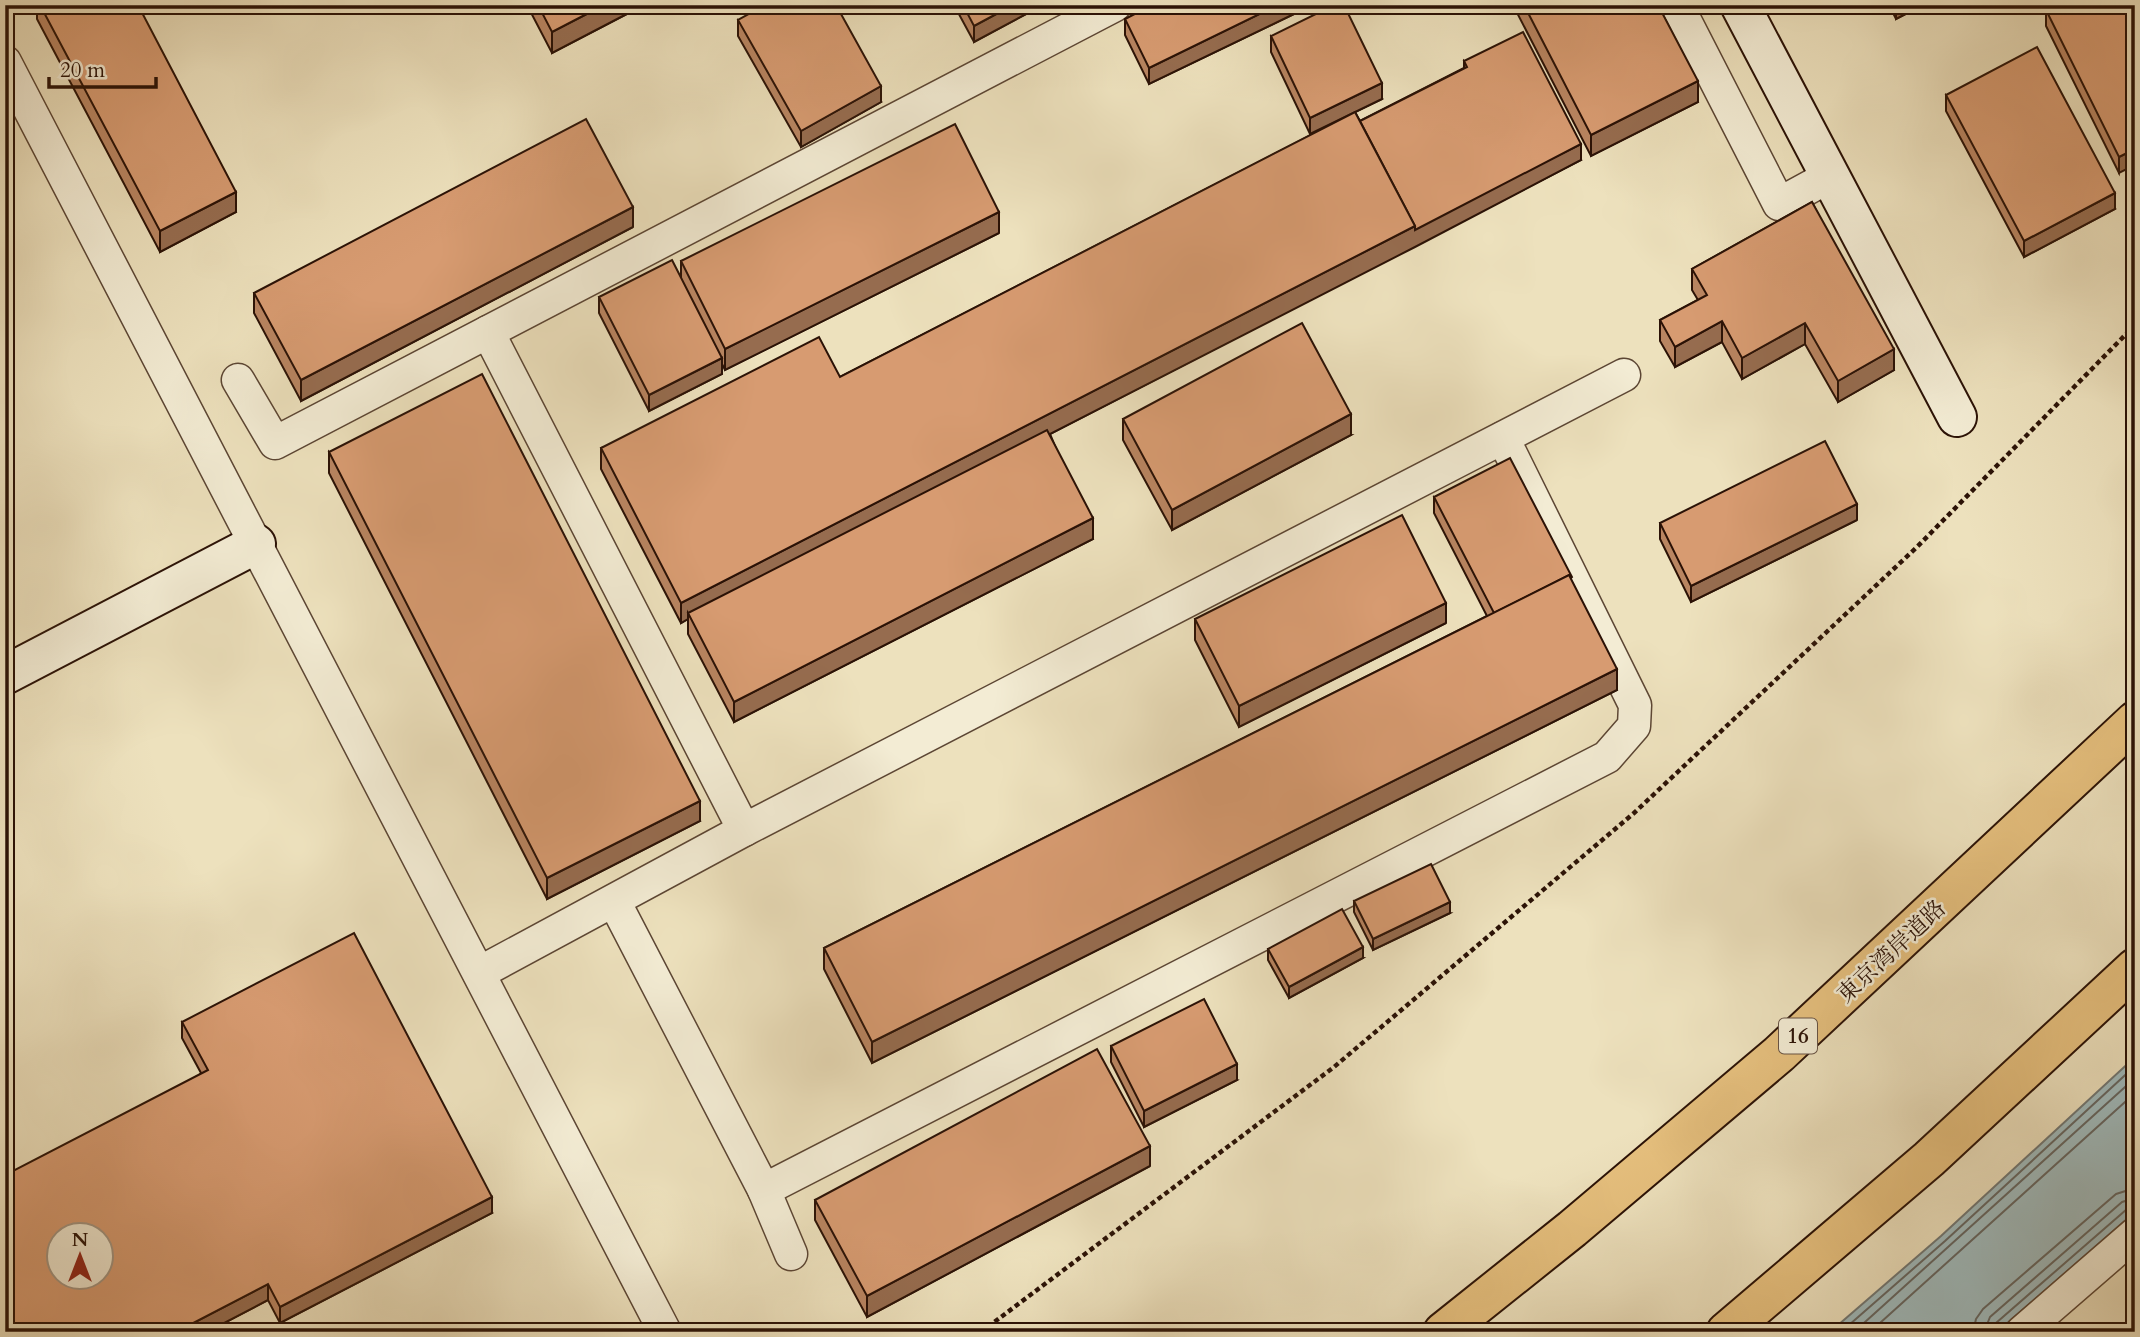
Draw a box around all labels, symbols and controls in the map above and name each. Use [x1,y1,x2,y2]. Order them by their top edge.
scale bar [49,46,156,90]
text: 20 m [60,56,105,85]
street label: 東京湾岸道路 [1830,893,1952,1010]
road number: 16 [1779,1018,1817,1054]
north arrow [46,1222,116,1292]
text: N [72,1227,89,1253]

